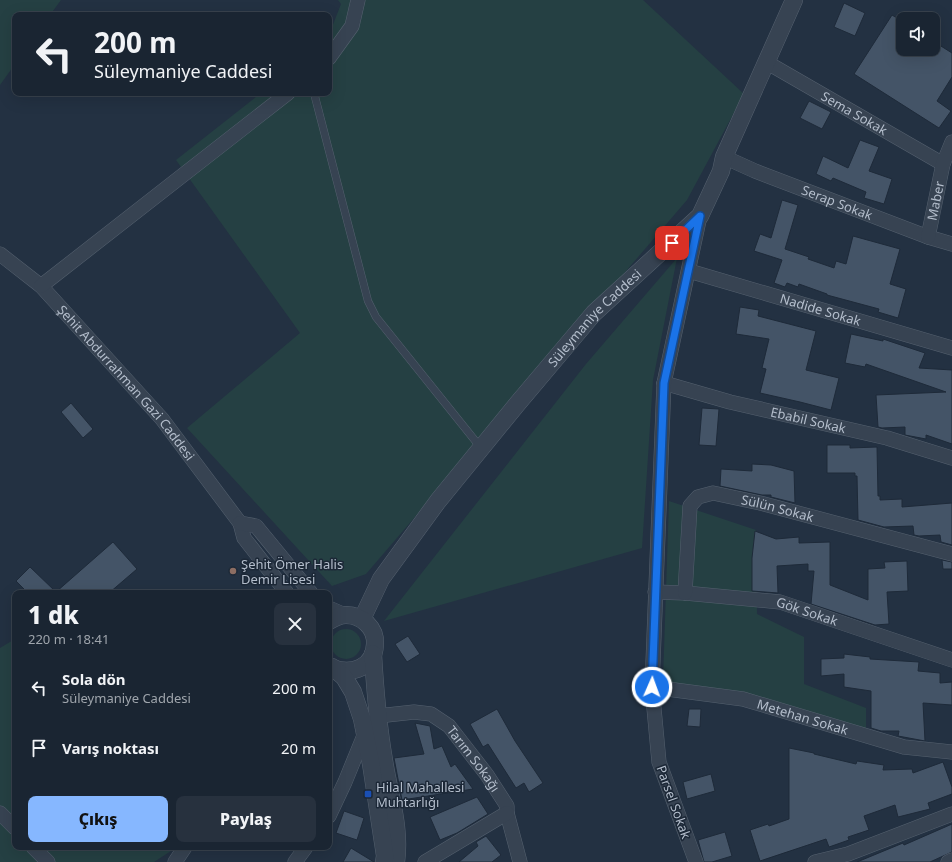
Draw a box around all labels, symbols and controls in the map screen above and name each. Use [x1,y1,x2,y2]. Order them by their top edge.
map controls [896,12,940,56]
button: sound [896,12,940,56]
text: 200 m [94,23,177,61]
icon: left [28,28,80,80]
text: Süleymaniye Caddesi [94,59,272,83]
street label: Sema Sokak [818,87,891,139]
street label: Maber [923,179,948,222]
street label: Serap Sokak [799,181,875,224]
pin [655,226,689,260]
icon: arrive [661,232,683,254]
street label: Süleymaniye Caddesi [543,265,645,371]
street label: Nadide Sokak [778,289,863,330]
street label: Şehit Abdurrahman Gazi Caddesi [53,301,199,464]
street label: Ebabil Sokak [769,403,848,437]
street label: Sülün Sokak [740,490,816,526]
place label: Şehit Ömer Halis Demir Lisesi [241,555,343,588]
marker: Şehit Ömer Halis Demir Lisesi [228,566,238,576]
street label: Gök Sokak [774,592,840,630]
text: 1 dk [28,598,79,631]
button: close [274,603,316,645]
text: 220 m · 18:41 [28,630,109,648]
position arrow [631,666,673,708]
text: Sola dön [62,669,126,689]
icon: left [28,677,50,699]
text: 200 m [272,678,316,698]
text: Süleymaniye Caddesi [62,689,191,707]
street label: Metehan Sokak [755,695,850,739]
street label: Tarım Sokağı [443,722,504,795]
icon: arrive [28,737,50,759]
text: Varış noktası [62,738,159,758]
text: 20 m [281,738,316,758]
street label: Parsel Sokak [652,763,696,841]
place label: Hilal Mahallesi Muhtarlığı [376,778,464,811]
marker: Hilal Mahallesi Muhtarlığı [363,789,373,799]
button: Çıkış [28,796,168,842]
button: Paylaş [176,796,316,842]

